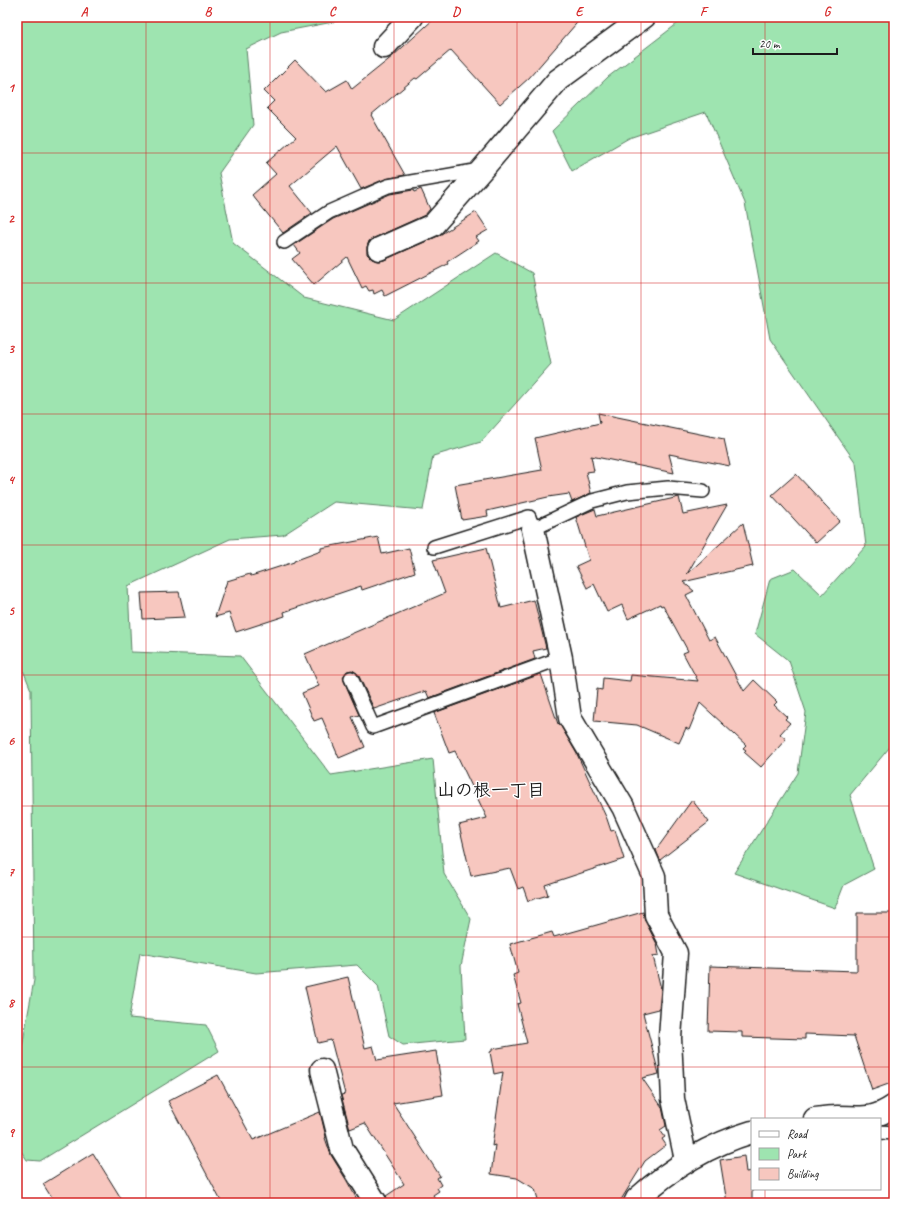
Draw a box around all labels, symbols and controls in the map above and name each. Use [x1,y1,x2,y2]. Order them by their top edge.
text: A [81,4,89,20]
text: B [205,4,213,20]
text: C [329,4,337,20]
text: D [452,4,461,20]
text: E [576,4,585,20]
text: F [700,4,709,20]
text: G [824,4,832,20]
scale bar [753,30,837,56]
text: 20 m [759,36,781,52]
text: 1 [8,80,16,96]
text: 2 [8,211,15,227]
text: 3 [8,341,15,357]
text: 4 [8,472,16,488]
text: 5 [8,603,15,619]
text: 6 [8,733,15,749]
district label: 山の根一丁目 [437,779,545,801]
text: 7 [8,864,15,880]
text: 8 [8,995,16,1011]
legend [751,1118,881,1190]
text: 9 [8,1125,15,1141]
text: Road [787,1126,809,1142]
text: Park [787,1146,808,1162]
text: Building [787,1166,819,1182]

